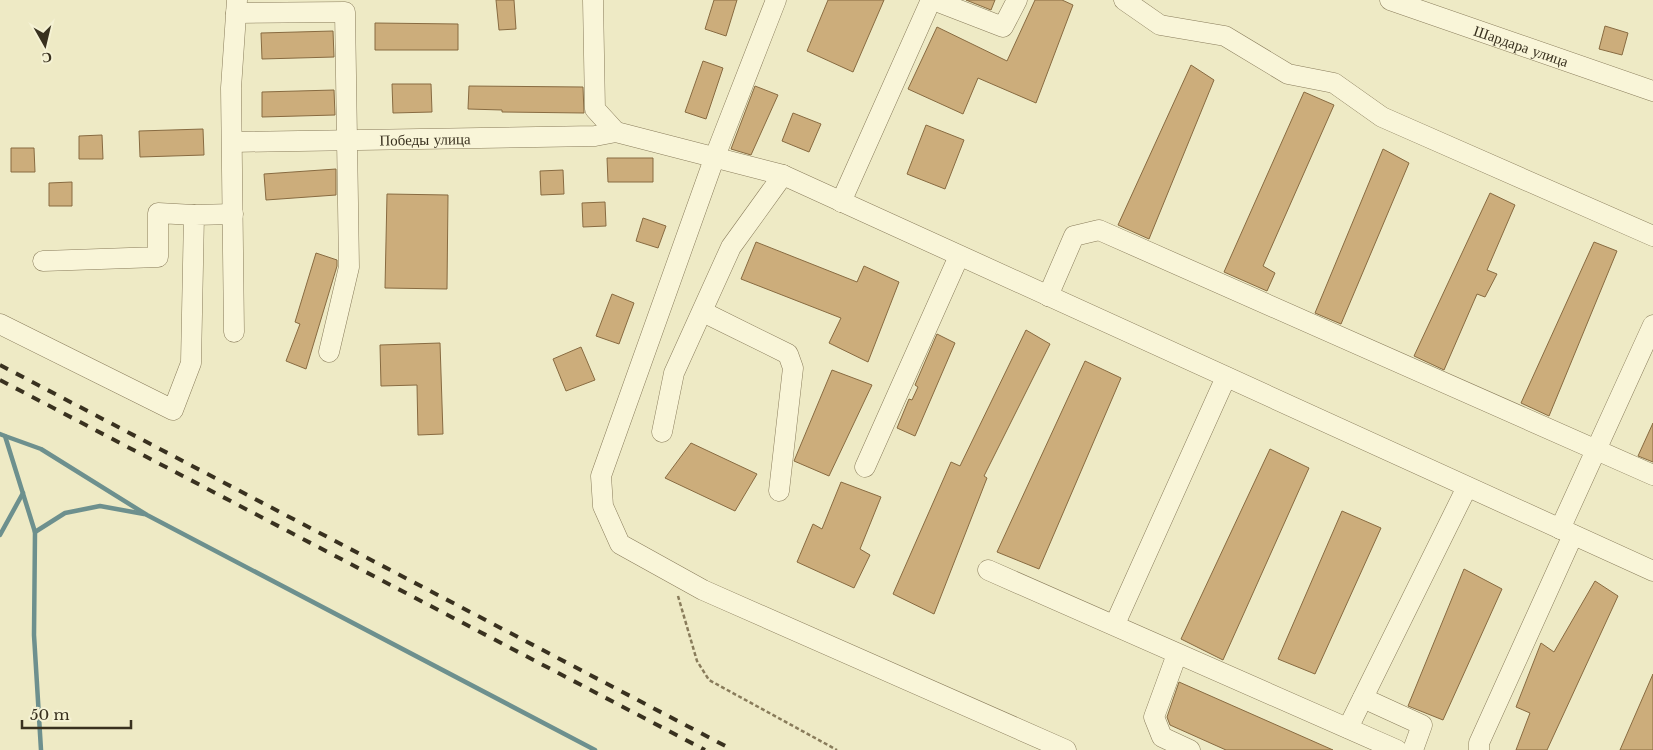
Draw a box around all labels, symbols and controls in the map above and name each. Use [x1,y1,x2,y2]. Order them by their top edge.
north arrow [20,20,70,70]
street label: Шардара улица [1471,20,1572,71]
text: С [41,48,53,67]
street label: Победы улица [379,129,471,149]
scale bar [22,698,131,730]
text: 50 m [30,705,70,724]

